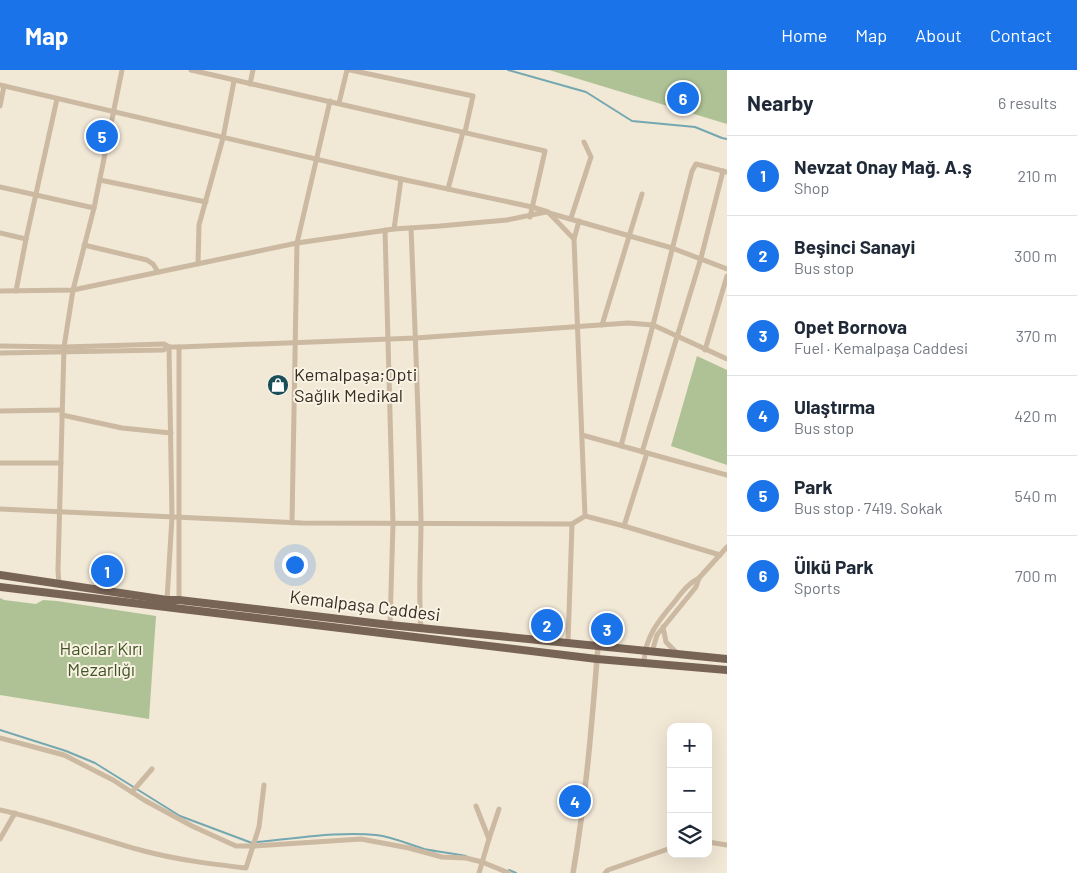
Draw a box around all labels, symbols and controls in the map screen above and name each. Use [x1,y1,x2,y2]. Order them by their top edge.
text: Map [25,21,68,50]
text: Home [781,24,827,46]
text: Map [855,24,887,46]
text: About [915,24,962,46]
text: Contact [990,24,1052,46]
pin: 6 [667,79,699,117]
text: Nearby [747,90,813,115]
text: 6 results [998,93,1057,112]
pin: 5 [86,117,118,155]
text: Nevzat Onay Mağ. A.ş [794,155,972,178]
text: 1 [760,166,766,185]
text: 210 m [1018,166,1057,185]
text: Shop [794,178,829,197]
text: Beşinci Sanayi [794,235,915,258]
text: 2 [759,246,767,265]
text: 300 m [1014,246,1057,265]
text: Bus stop [794,258,854,277]
text: Opet Bornova [794,315,907,338]
text: 3 [759,326,767,345]
text: 370 m [1016,326,1057,345]
text: Fuel · Kemalpaşa Caddesi [794,338,968,357]
place label: Kemalpaşa;Opti Sağlık Medikal [294,363,417,406]
shop icon: Kemalpaşa;Opti Sağlık Medikal [266,373,290,397]
text: Ulaştırma [794,395,875,418]
text: 4 [758,406,768,425]
text: 420 m [1014,406,1057,425]
text: Bus stop [794,418,854,437]
text: Park [794,475,833,498]
text: 5 [759,486,767,505]
text: 540 m [1014,486,1057,505]
text: Bus stop · 7419. Sokak [794,498,942,517]
pin: 1 [91,552,123,590]
your location [282,552,308,578]
text: Ülkü Park [794,555,874,578]
text: 6 [759,566,767,585]
text: 700 m [1015,566,1057,585]
text: Sports [794,578,840,597]
street label: Kemalpaşa Caddesi [289,585,442,625]
pin: 2 [531,606,563,644]
pin: 3 [591,610,623,648]
park label: Hacılar Kırı Mezarlığı [60,637,142,680]
map controls [667,723,712,858]
button: + [667,723,712,768]
button: − [667,768,712,813]
pin: 4 [559,782,591,820]
button: layers [667,813,712,858]

